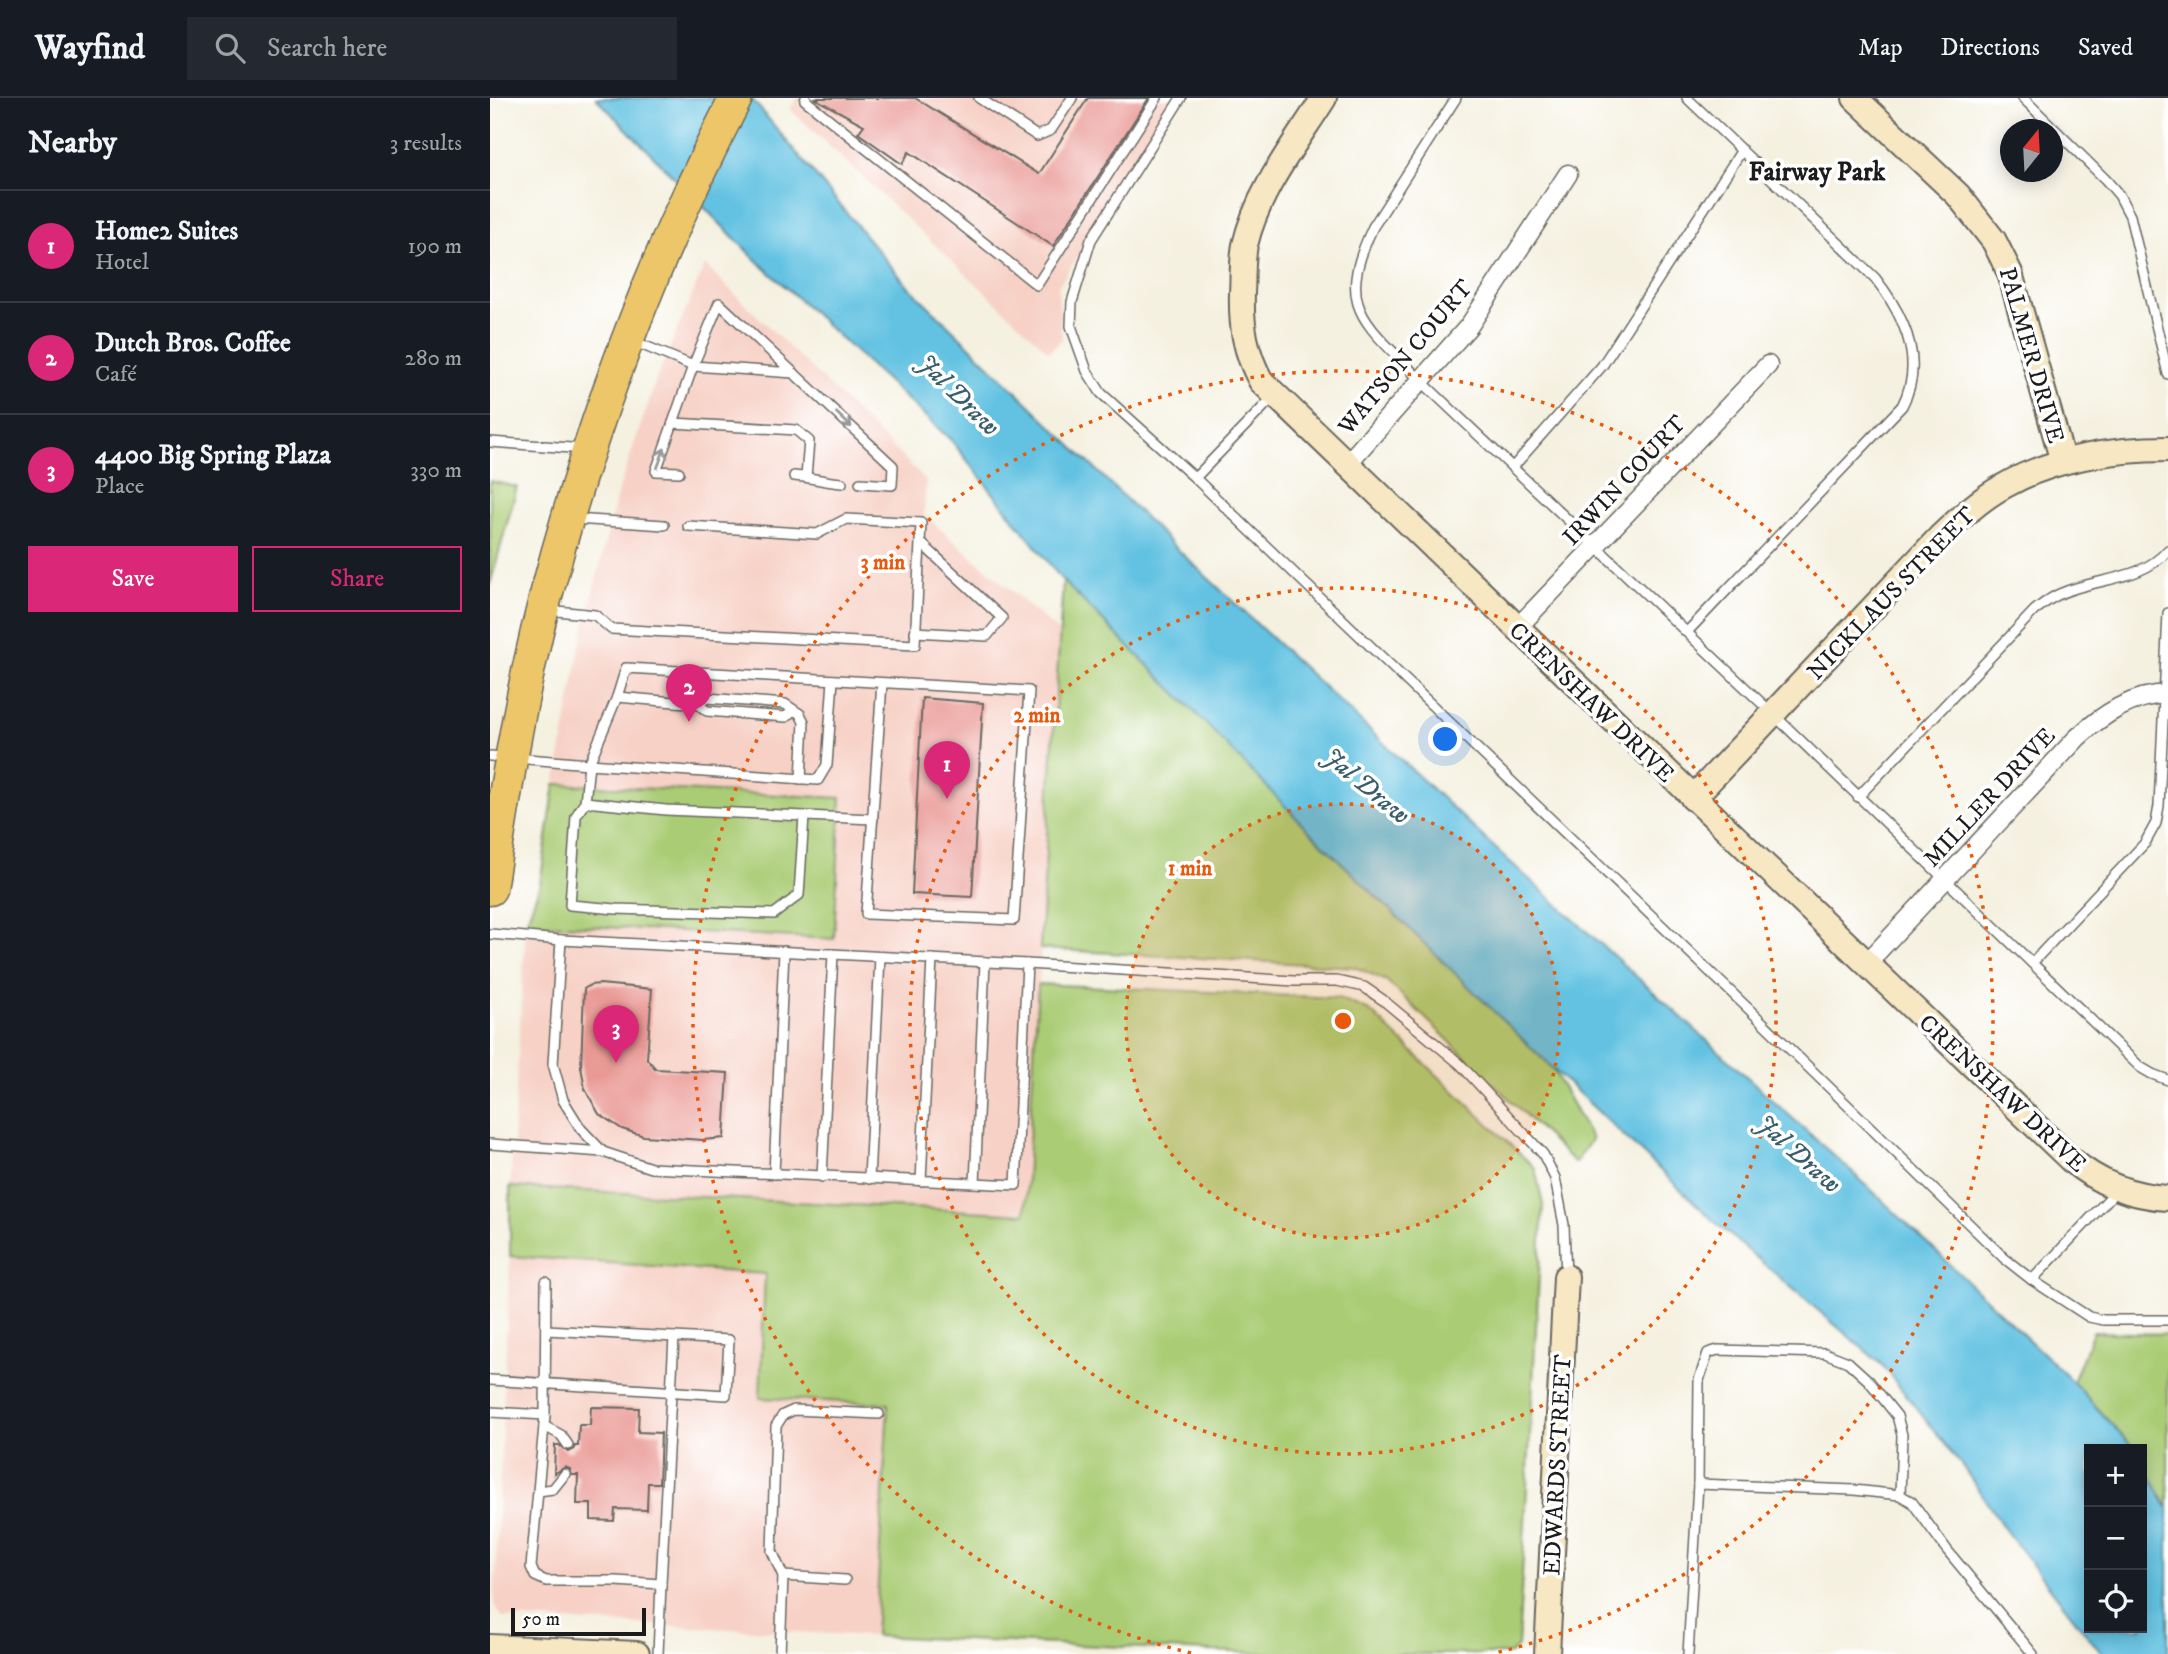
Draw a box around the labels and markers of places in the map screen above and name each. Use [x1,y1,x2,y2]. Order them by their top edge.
pin: 2 [666,664,712,722]
pin: 1 [924,741,970,799]
pin: 3 [593,1005,639,1063]
centre of rings [1331,1009,1355,1033]

